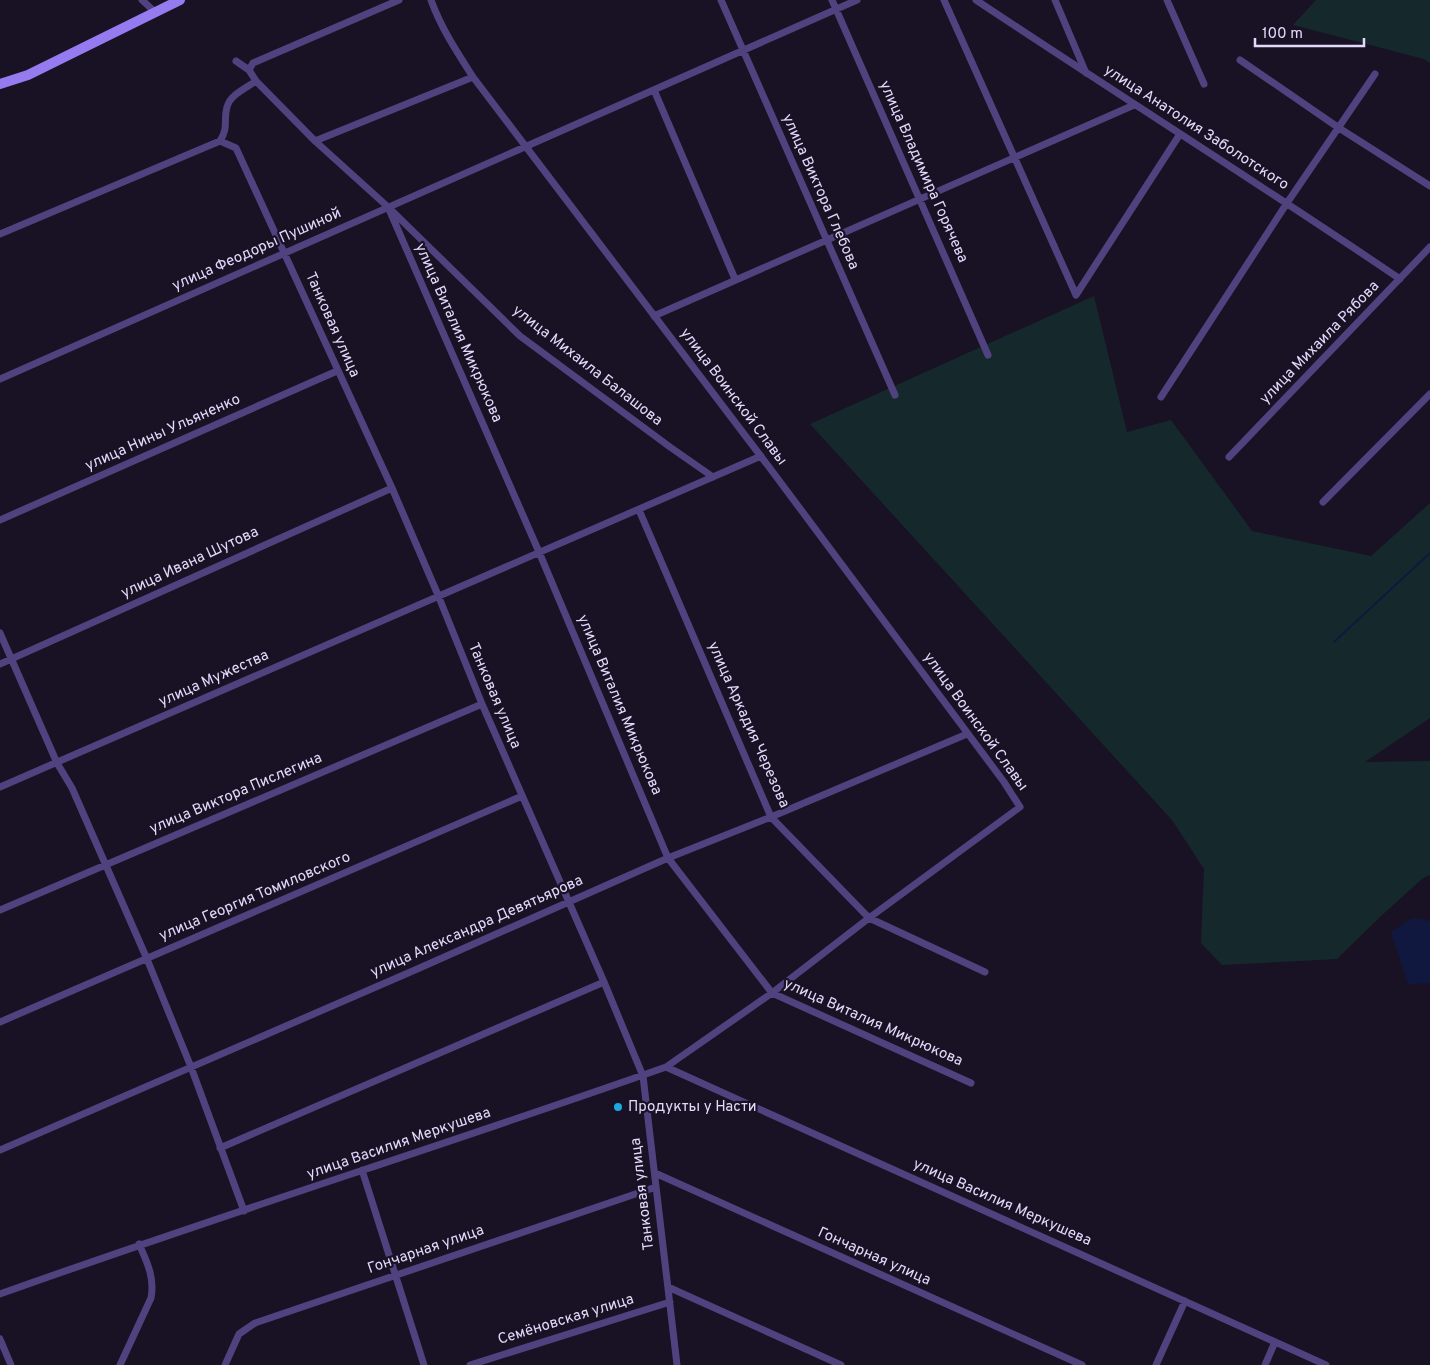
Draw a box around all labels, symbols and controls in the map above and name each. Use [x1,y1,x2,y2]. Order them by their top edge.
scale bar [1255,15,1364,47]
text: 100 m [1262,25,1303,44]
street label: улица Анатолия Заболотского [1100,61,1292,195]
street label: улица Владимира Горячева [874,78,972,266]
street label: улица Виктора Глебова [777,111,863,273]
street label: улица Феодоры Пушиной [169,204,345,296]
street label: улица Виталия Микрюкова [410,240,506,426]
street label: Танковая улица [300,269,364,381]
street label: улица Михаила Рябова [1256,277,1384,409]
street label: улица Михаила Балашова [508,301,666,431]
street label: улица Воинской Славы [675,325,791,469]
street label: улица Нины Ульяненко [82,390,244,476]
street label: улица Ивана Шутова [118,523,262,603]
street label: улица Виталия Микрюкова [572,612,666,798]
street label: улица Аркадия Черезова [703,639,793,811]
street label: Танковая улица [463,640,525,752]
street label: улица Мужества [156,646,272,712]
street label: улица Воинской Славы [918,649,1032,795]
street label: улица Виктора Пислегина [147,749,325,839]
street label: улица Георгия Томиловского [157,848,353,946]
street label: улица Александра Девятьярова [368,871,586,983]
street label: улица Виталия Микрюкова [780,975,966,1071]
place label: Продукты у Насти [628,1098,757,1117]
marker: Продукты у Насти [612,1101,624,1113]
street label: улица Василия Меркушева [305,1104,493,1184]
street label: Танковая улица [627,1137,659,1251]
street label: улица Василия Меркушева [910,1155,1094,1251]
street label: Гончарная улица [365,1221,487,1279]
street label: Гончарная улица [815,1224,933,1290]
street label: Семёновская улица [496,1290,636,1350]

